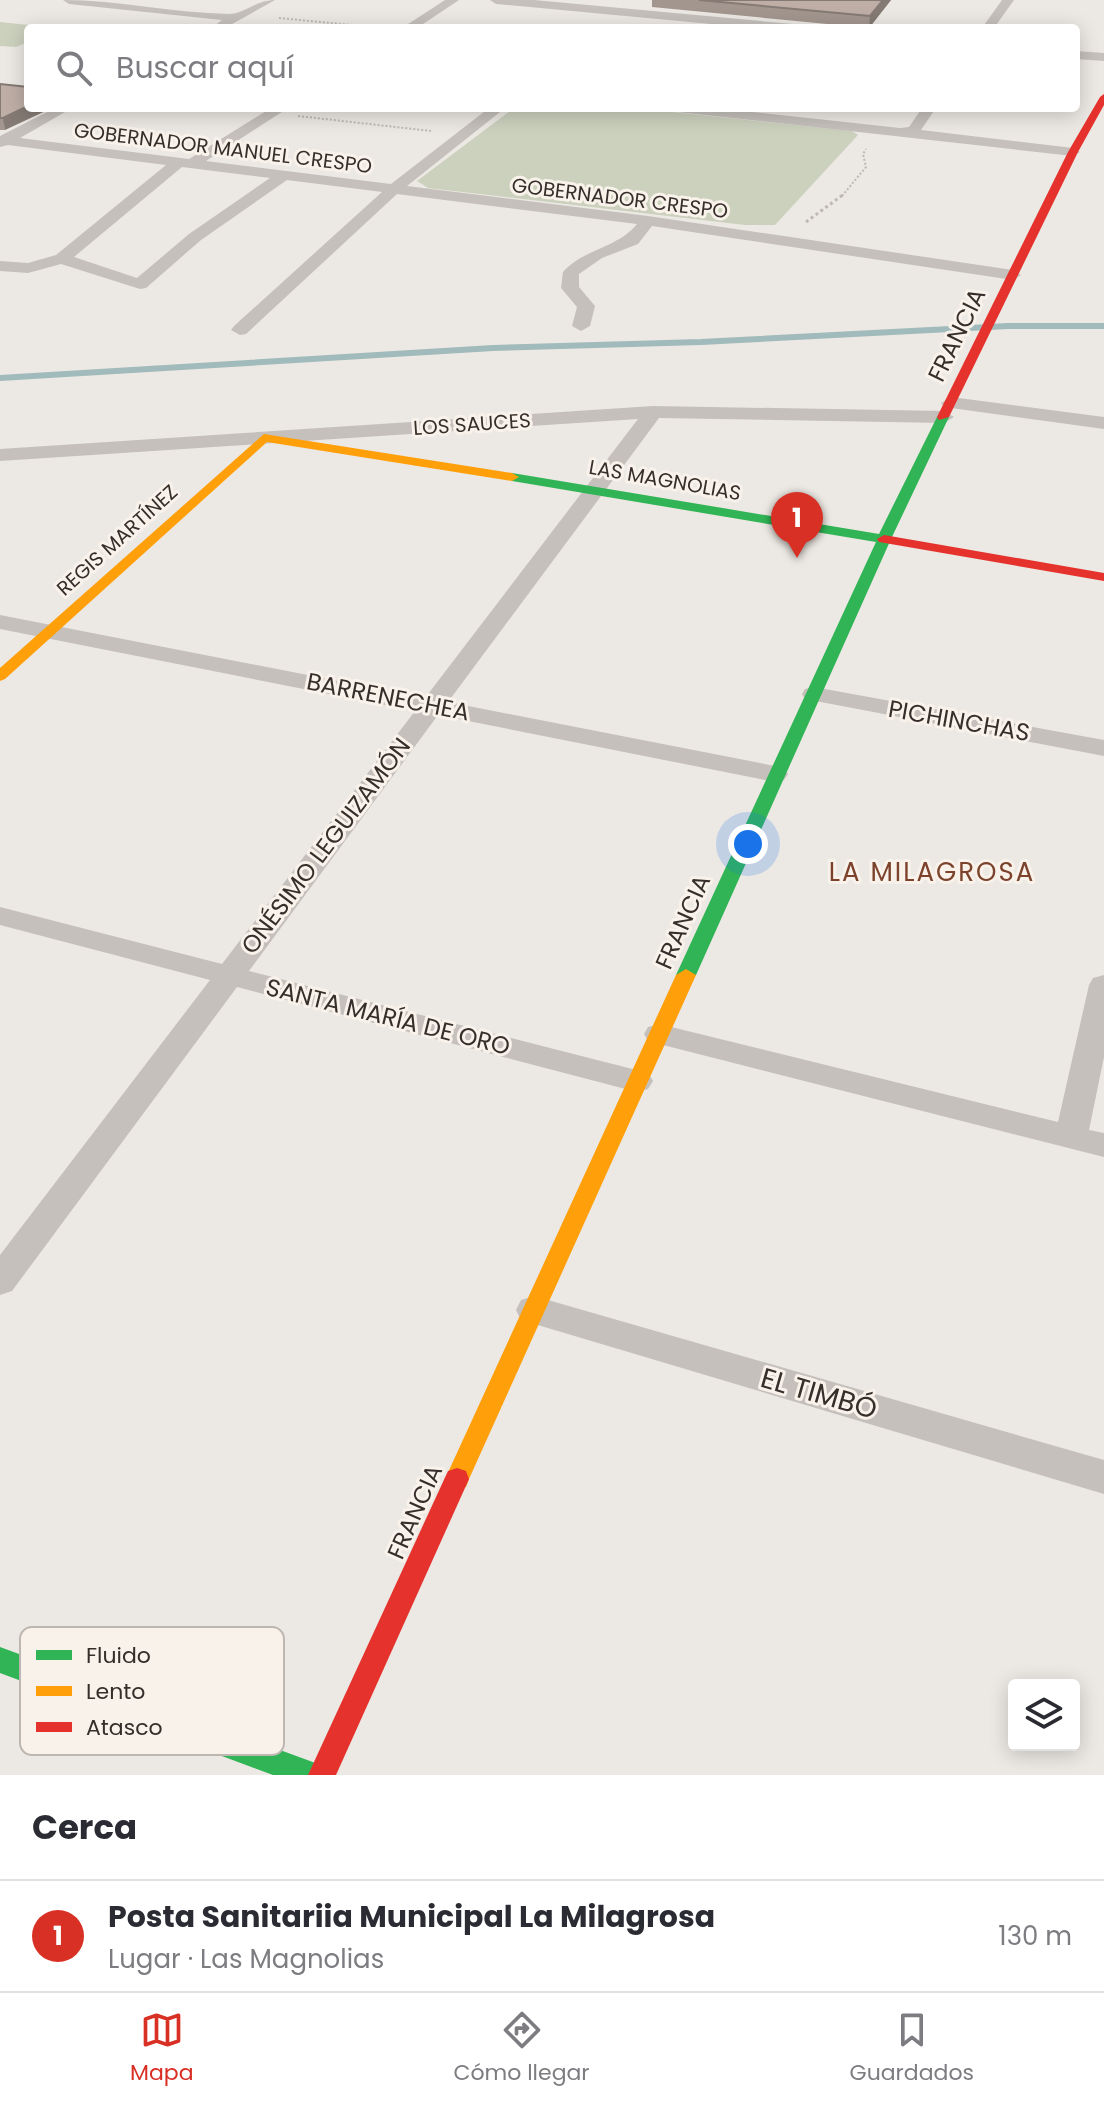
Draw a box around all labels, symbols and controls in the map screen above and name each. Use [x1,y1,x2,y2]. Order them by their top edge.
search box [24,24,1080,112]
icon: search [52,46,96,90]
text: Buscar aquí [116,46,294,89]
street label: GOBERNADOR MANUEL CRESPO [72,116,374,180]
street label: GOBERNADOR CRESPO [510,171,730,225]
street label: FRANCIA [920,282,993,387]
street label: LOS SAUCES [412,406,532,442]
street label: LAS MAGNOLIAS [587,453,743,507]
street label: REGIS MARTÍNEZ [51,478,183,602]
pin: 1 [771,492,823,558]
street label: BARRENECHEA [304,665,472,728]
street label: PICHINCHAS [886,692,1032,749]
street label: ONÉSIMO LEGUIZAMÓN [233,731,418,961]
your location [728,824,768,864]
district label: LA MILAGROSA [829,854,1035,890]
street label: FRANCIA [647,869,718,974]
street label: SANTA MARÍA DE ORO [263,970,514,1063]
street label: EL TIMBÓ [756,1358,882,1429]
street label: FRANCIA [379,1459,450,1564]
legend [20,1627,284,1755]
text: Fluido [86,1640,151,1671]
text: Lento [86,1676,145,1707]
map controls [1008,1679,1080,1751]
button: layers [1008,1679,1080,1751]
text: Atasco [86,1712,163,1743]
text: Cerca [32,1803,137,1851]
text: Posta Sanitariia Municipal La Milagrosa [108,1895,715,1938]
text: 1 [53,1918,63,1954]
text: 130 m [998,1918,1072,1954]
text: Lugar · Las Magnolias [108,1941,384,1977]
tab: Mapa [130,2008,194,2089]
tab: Cómo llegar [453,2008,590,2089]
tab: Guardados [850,2008,974,2089]

